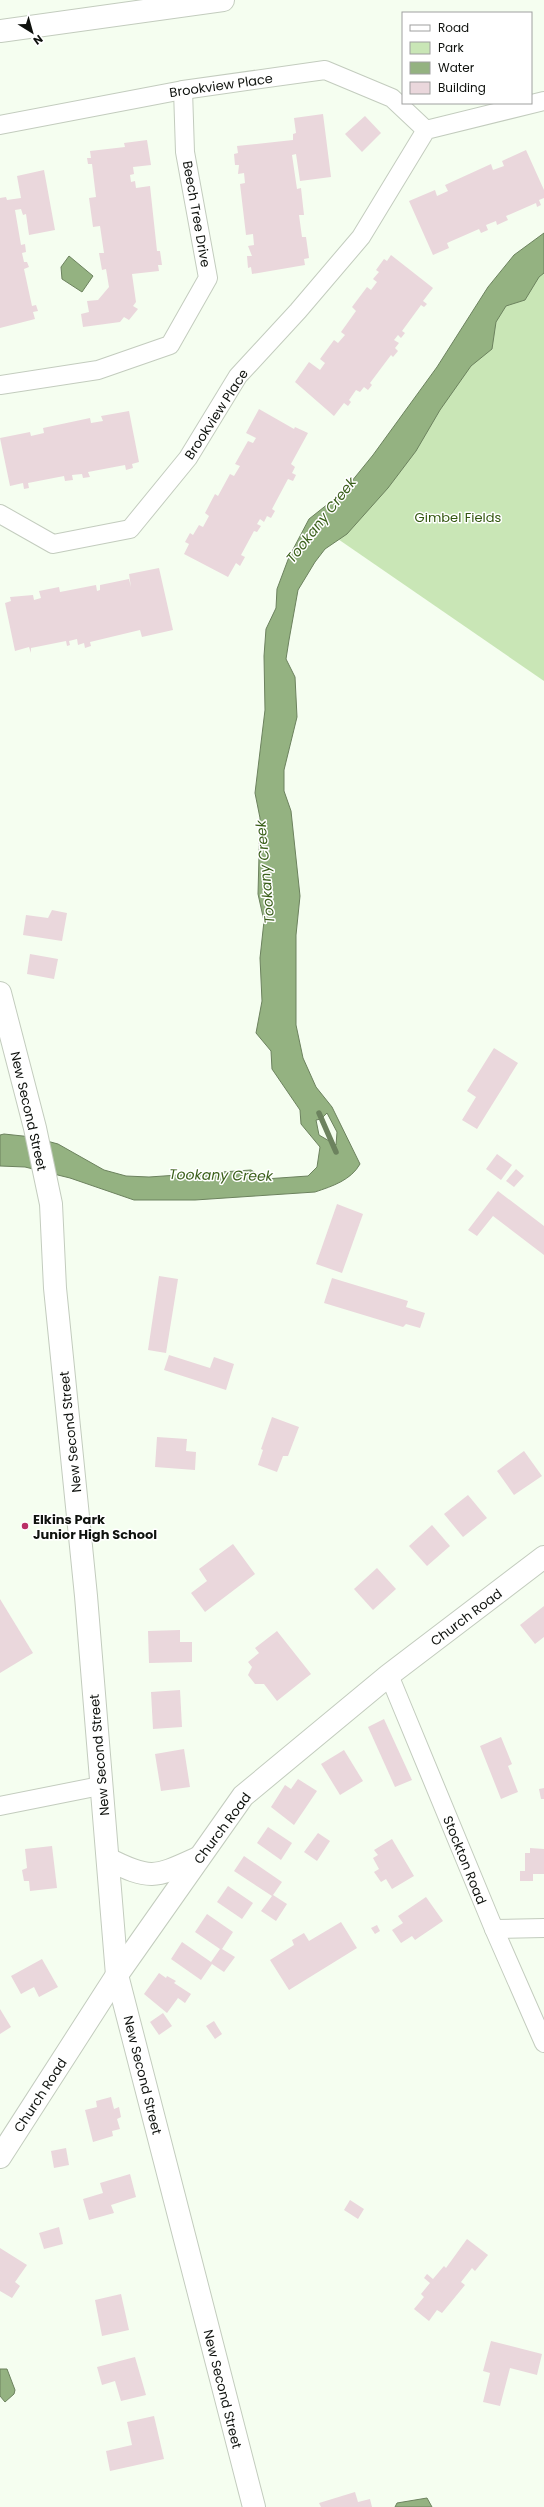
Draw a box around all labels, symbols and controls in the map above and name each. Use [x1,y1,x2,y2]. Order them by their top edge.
north arrow [12,12,52,52]
legend [402,12,532,104]
text: Road [438,19,469,36]
text: N [30,31,46,49]
text: Park [438,39,465,56]
text: Water [438,59,475,76]
street label: Brookview Place [168,69,274,102]
text: Building [438,79,486,96]
street label: Beech Tree Drive [178,159,215,269]
street label: Brookview Place [180,365,253,463]
water label: Tookany Creek [281,472,361,567]
park label: Gimbel Fields [415,508,502,527]
water label: Tookany Creek [250,819,279,925]
street label: New Second Street [6,1050,52,1173]
water label: Tookany Creek [169,1164,274,1186]
street label: New Second Street [55,1370,86,1494]
place label: Elkins Park Junior High School [33,1510,157,1544]
marker: Elkins Park Junior High School [20,1521,30,1531]
street label: Church Road [427,1584,506,1651]
street label: New Second Street [85,1693,114,1816]
street label: Church Road [189,1789,256,1868]
street label: Stockton Road [438,1813,491,1907]
street label: New Second Street [119,2014,167,2137]
street label: Church Road [9,2054,72,2136]
street label: New Second Street [199,2328,247,2451]

